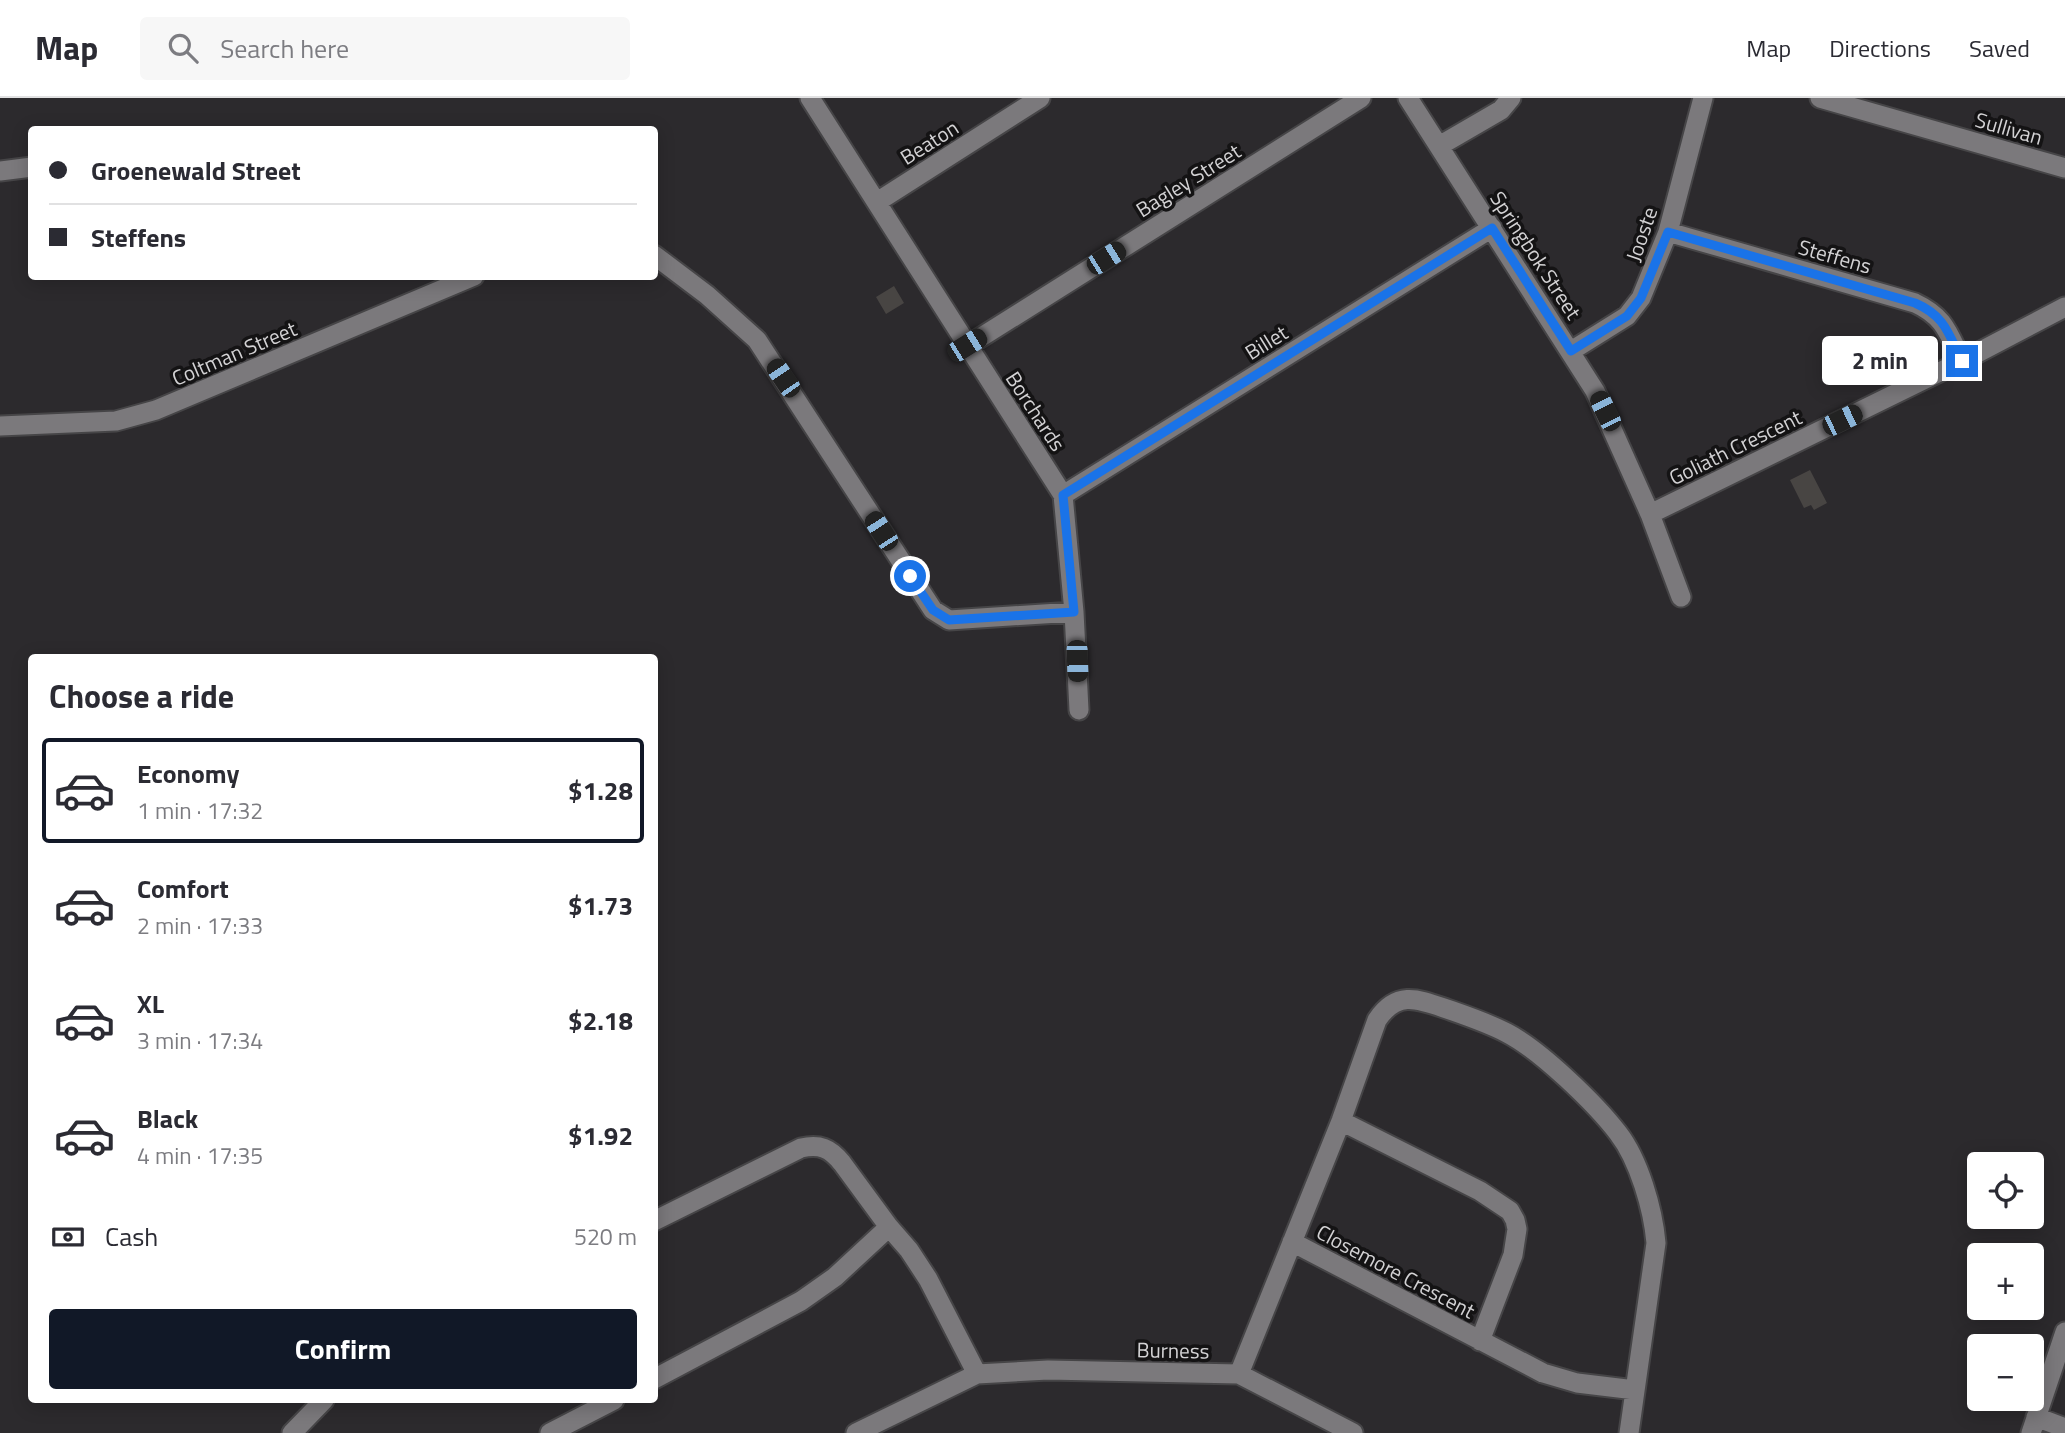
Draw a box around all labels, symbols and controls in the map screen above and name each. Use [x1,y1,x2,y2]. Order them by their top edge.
search box [140,17,630,80]
text: Map [35,23,98,73]
icon: search [164,29,202,67]
text: Search here [220,29,349,68]
text: Map [1746,30,1791,66]
text: Directions [1829,30,1931,66]
text: Saved [1969,30,2030,66]
street label: Sullivan [1972,103,2046,153]
street label: Beaton [893,112,965,172]
street label: Bagley Street [1129,135,1247,225]
text: Groenewald Street [91,151,301,190]
street label: Springbok Street [1482,184,1590,326]
street label: Jooste [1617,202,1665,266]
text: Steffens [91,218,186,257]
street label: Steffens [1795,230,1875,282]
car [1083,238,1130,278]
street label: Coltman Street [167,312,302,394]
street label: Billet [1238,316,1294,368]
car [944,325,991,365]
callout: 2 min [1822,336,1938,386]
text: 2 min [1852,343,1908,378]
route end [1946,345,1978,377]
car [763,355,804,401]
street label: Borchards [998,365,1074,457]
car [1587,388,1624,434]
street label: Goliath Crescent [1663,401,1807,493]
car [1819,401,1866,439]
car [861,508,902,554]
route start [894,560,926,592]
car [1066,640,1089,682]
text: Choose a ride [49,672,234,720]
text: Economy [137,754,239,793]
icon: car [53,759,116,822]
text: $1.28 [568,771,633,810]
text: 1 min · 17:32 [137,793,263,828]
text: Comfort [137,869,229,908]
icon: car [53,874,116,937]
text: $1.73 [568,886,633,925]
text: 2 min · 17:33 [137,908,263,943]
text: XL [137,984,164,1023]
icon: car [53,989,116,1052]
text: $2.18 [568,1001,633,1040]
text: 3 min · 17:34 [137,1023,263,1058]
text: Black [137,1099,198,1138]
icon: car [53,1104,116,1167]
text: $1.92 [568,1116,633,1155]
text: 4 min · 17:35 [137,1138,263,1173]
map controls [1967,1152,2044,1411]
button: locate [1967,1152,2044,1229]
street label: Closemore Crescent [1311,1216,1482,1327]
text: Cash [105,1217,158,1256]
icon: cash [49,1218,87,1256]
text: 520 m [574,1219,637,1254]
button: + [1967,1243,2044,1320]
button: Confirm [49,1309,637,1389]
street label: Burness [1136,1333,1210,1367]
button: − [1967,1334,2044,1411]

